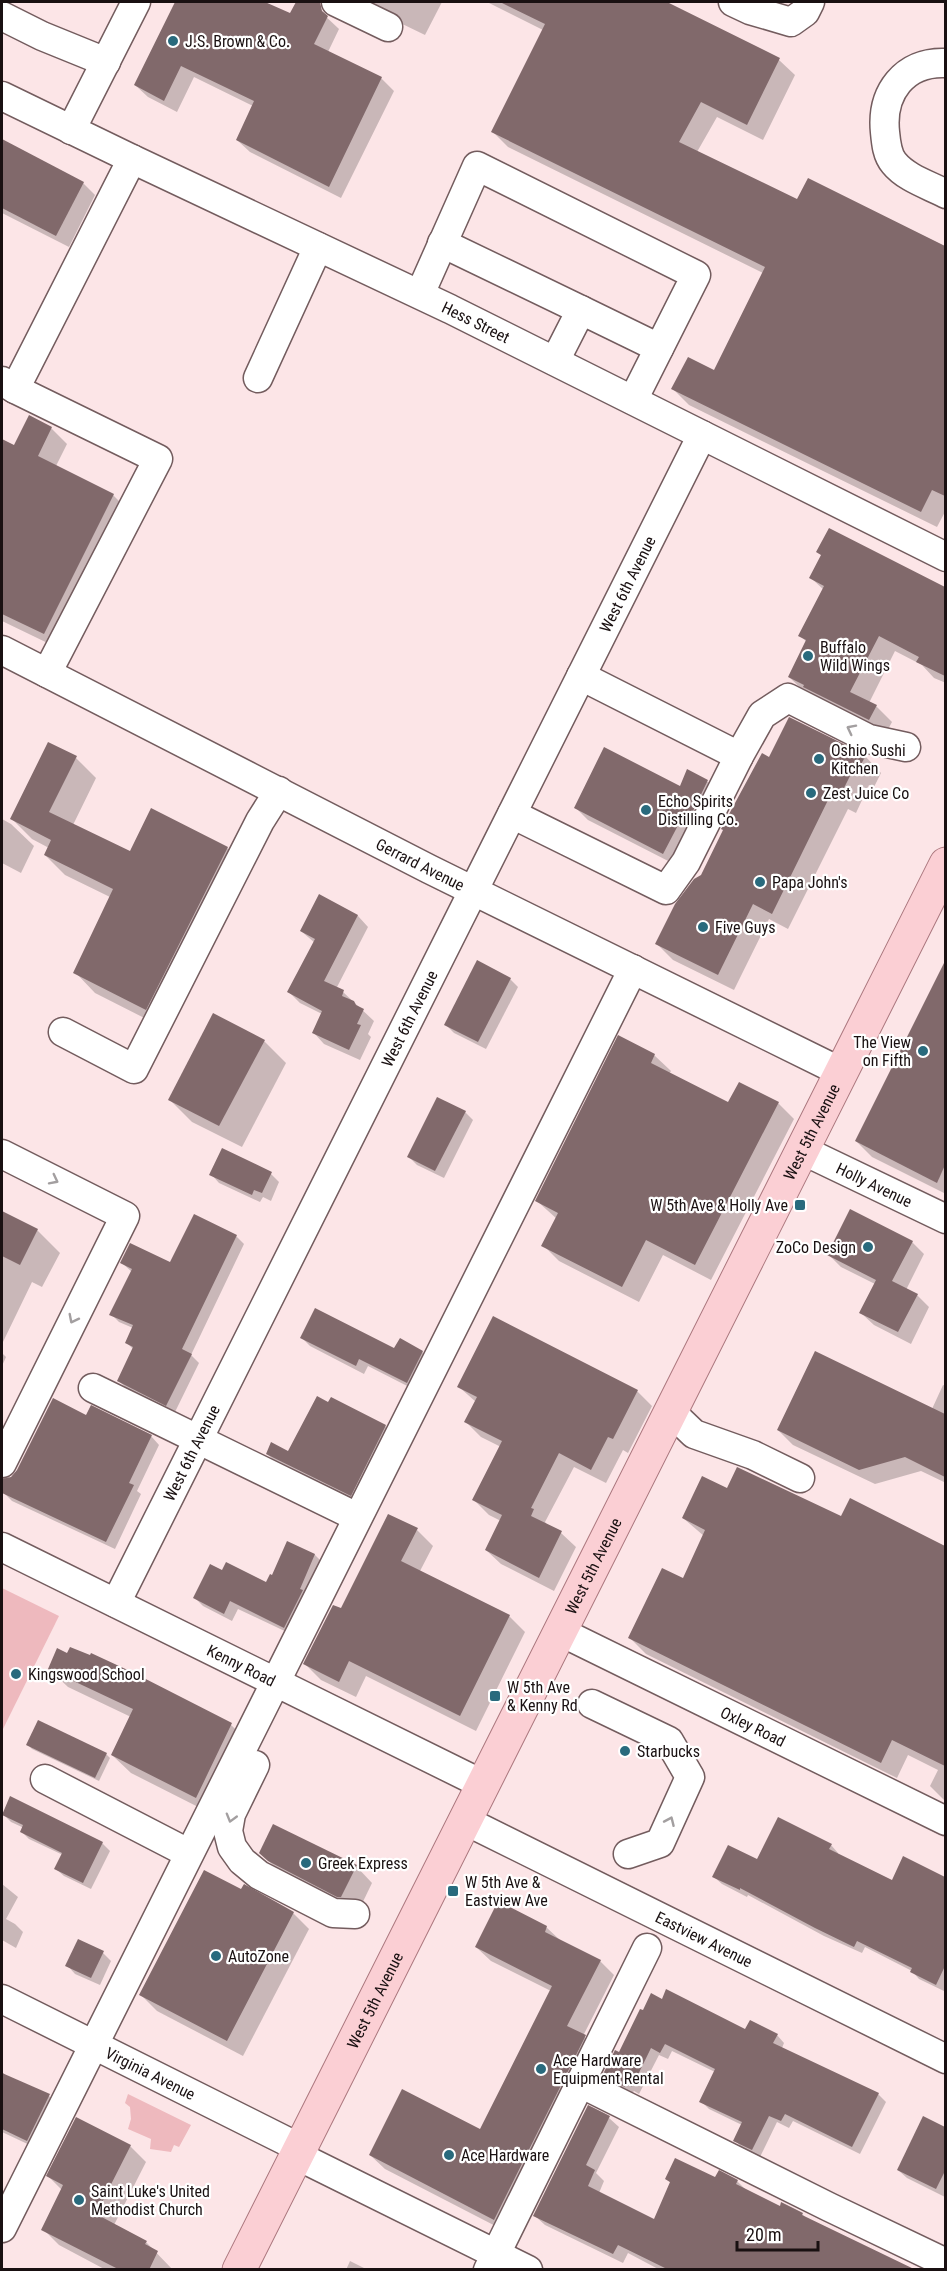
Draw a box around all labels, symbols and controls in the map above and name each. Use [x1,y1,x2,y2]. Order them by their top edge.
place label: J.S. Brown & Co. [185,32,290,51]
marker: J.S. Brown & Co. [166,34,180,48]
street label: Hess Street [439,297,513,347]
street label: West 6th Avenue [595,533,659,635]
place label: Buffalo Wild Wings [820,638,890,675]
marker: Buffalo Wild Wings [801,649,815,663]
one-way arrow [846,725,857,737]
place label: Oshio Sushi Kitchen [831,741,906,778]
marker: Oshio Sushi Kitchen [812,752,826,766]
place label: Zest Juice Co [823,784,909,803]
marker: Zest Juice Co [804,786,818,800]
place label: Echo Spirits Distilling Co. [658,792,738,829]
marker: Echo Spirits Distilling Co. [639,803,653,817]
street label: Gerrard Avenue [373,834,468,894]
place label: Papa John's [772,873,848,892]
marker: Papa John's [753,875,767,889]
place label: Five Guys [715,918,775,937]
marker: Five Guys [696,920,710,934]
street label: West 6th Avenue [377,967,441,1070]
place label: The View on Fifth [853,1033,911,1070]
marker: The View on Fifth [916,1044,930,1058]
street label: West 5th Avenue [779,1081,843,1183]
street label: Holly Avenue [833,1158,915,1211]
one-way arrow [47,1173,58,1185]
place label: W 5th Ave & Holly Ave [650,1196,788,1215]
marker: W 5th Ave & Holly Ave [793,1198,807,1212]
place label: ZoCo Design [776,1238,856,1257]
marker: ZoCo Design [861,1240,875,1254]
one-way arrow [69,1313,80,1324]
street label: West 6th Avenue [159,1402,223,1504]
street label: West 5th Avenue [561,1515,625,1617]
street label: Kenny Road [204,1640,279,1690]
place label: Kingswood School [28,1665,145,1684]
marker: Kingswood School [9,1667,23,1681]
place label: W 5th Ave & Kenny Rd [507,1678,578,1715]
marker: W 5th Ave & Kenny Rd [488,1689,502,1703]
street label: Oxley Road [717,1702,789,1750]
place label: Starbucks [637,1742,700,1761]
marker: Starbucks [618,1744,632,1758]
one-way arrow [226,1812,238,1823]
one-way arrow [663,1816,675,1827]
place label: Greek Express [318,1854,408,1873]
marker: Greek Express [299,1856,313,1870]
place label: W 5th Ave & Eastview Ave [465,1873,548,1910]
marker: W 5th Ave & Eastview Ave [446,1884,460,1898]
street label: Eastview Avenue [652,1907,756,1971]
place label: AutoZone [228,1947,289,1966]
marker: AutoZone [209,1949,223,1963]
street label: West 5th Avenue [343,1949,407,2051]
street label: Virginia Avenue [102,2043,198,2104]
place label: Ace Hardware Equipment Rental [553,2051,664,2088]
marker: Ace Hardware Equipment Rental [534,2062,548,2076]
place label: Ace Hardware [461,2146,549,2165]
marker: Ace Hardware [442,2148,456,2162]
place label: Saint Luke's United Methodist Church [91,2182,210,2219]
marker: Saint Luke's United Methodist Church [72,2193,86,2207]
scale bar [737,2214,818,2252]
text: 20 m [746,2224,781,2245]

